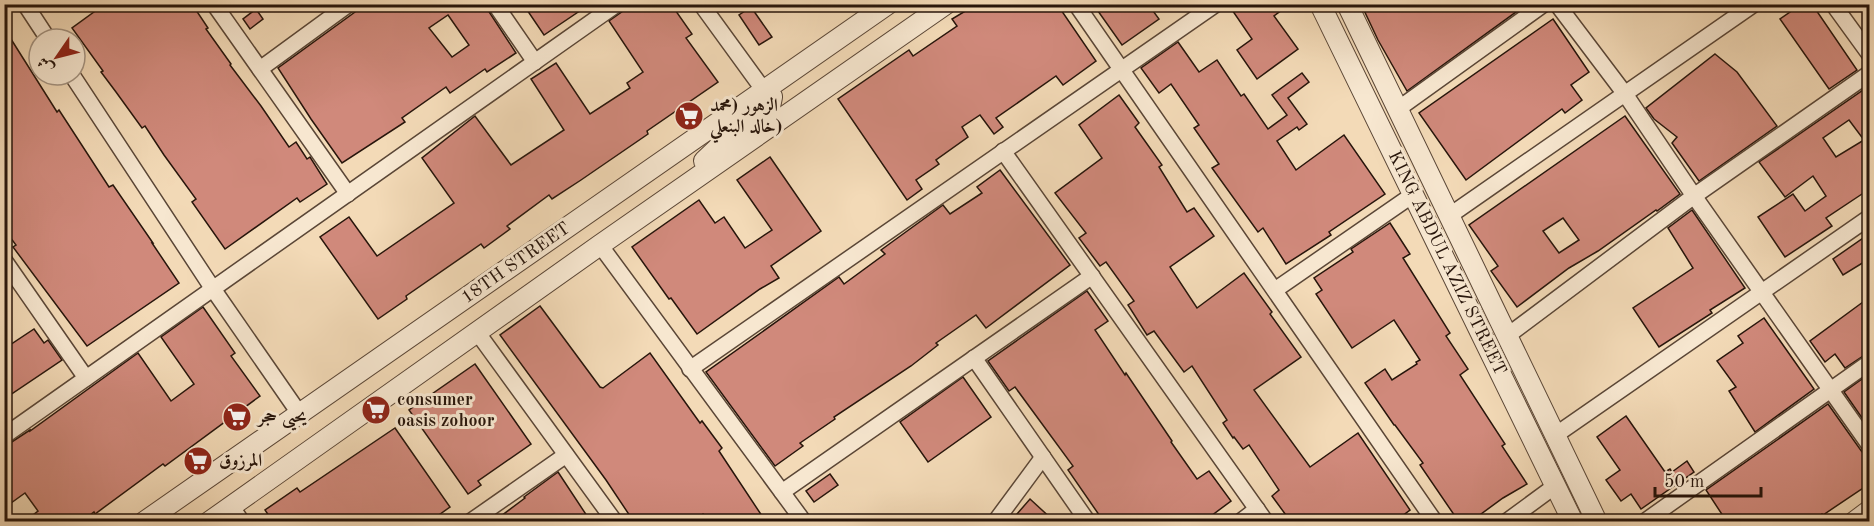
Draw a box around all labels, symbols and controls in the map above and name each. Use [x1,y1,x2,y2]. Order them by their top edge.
north arrow [27,27,87,87]
text: ش [35,53,57,76]
place label: الزهور (محمد خالد البنعلي) [709,97,782,144]
supermarket icon: الزهور (محمد خالد البنعلي) [673,100,705,132]
street label: KING ABDUL AZIZ STREET [1385,148,1509,378]
street label: 18TH STREET [459,219,573,307]
place label: consumer oasis zohoor [397,391,495,430]
supermarket icon: consumer oasis zohoor [360,394,392,426]
supermarket icon: يحيى حجر [221,401,253,433]
place label: يحيى حجر [256,408,307,431]
supermarket icon: المرزوق [182,445,214,477]
place label: المرزوق [219,452,262,472]
scale bar [1655,460,1762,498]
text: 50 m [1664,473,1704,491]

